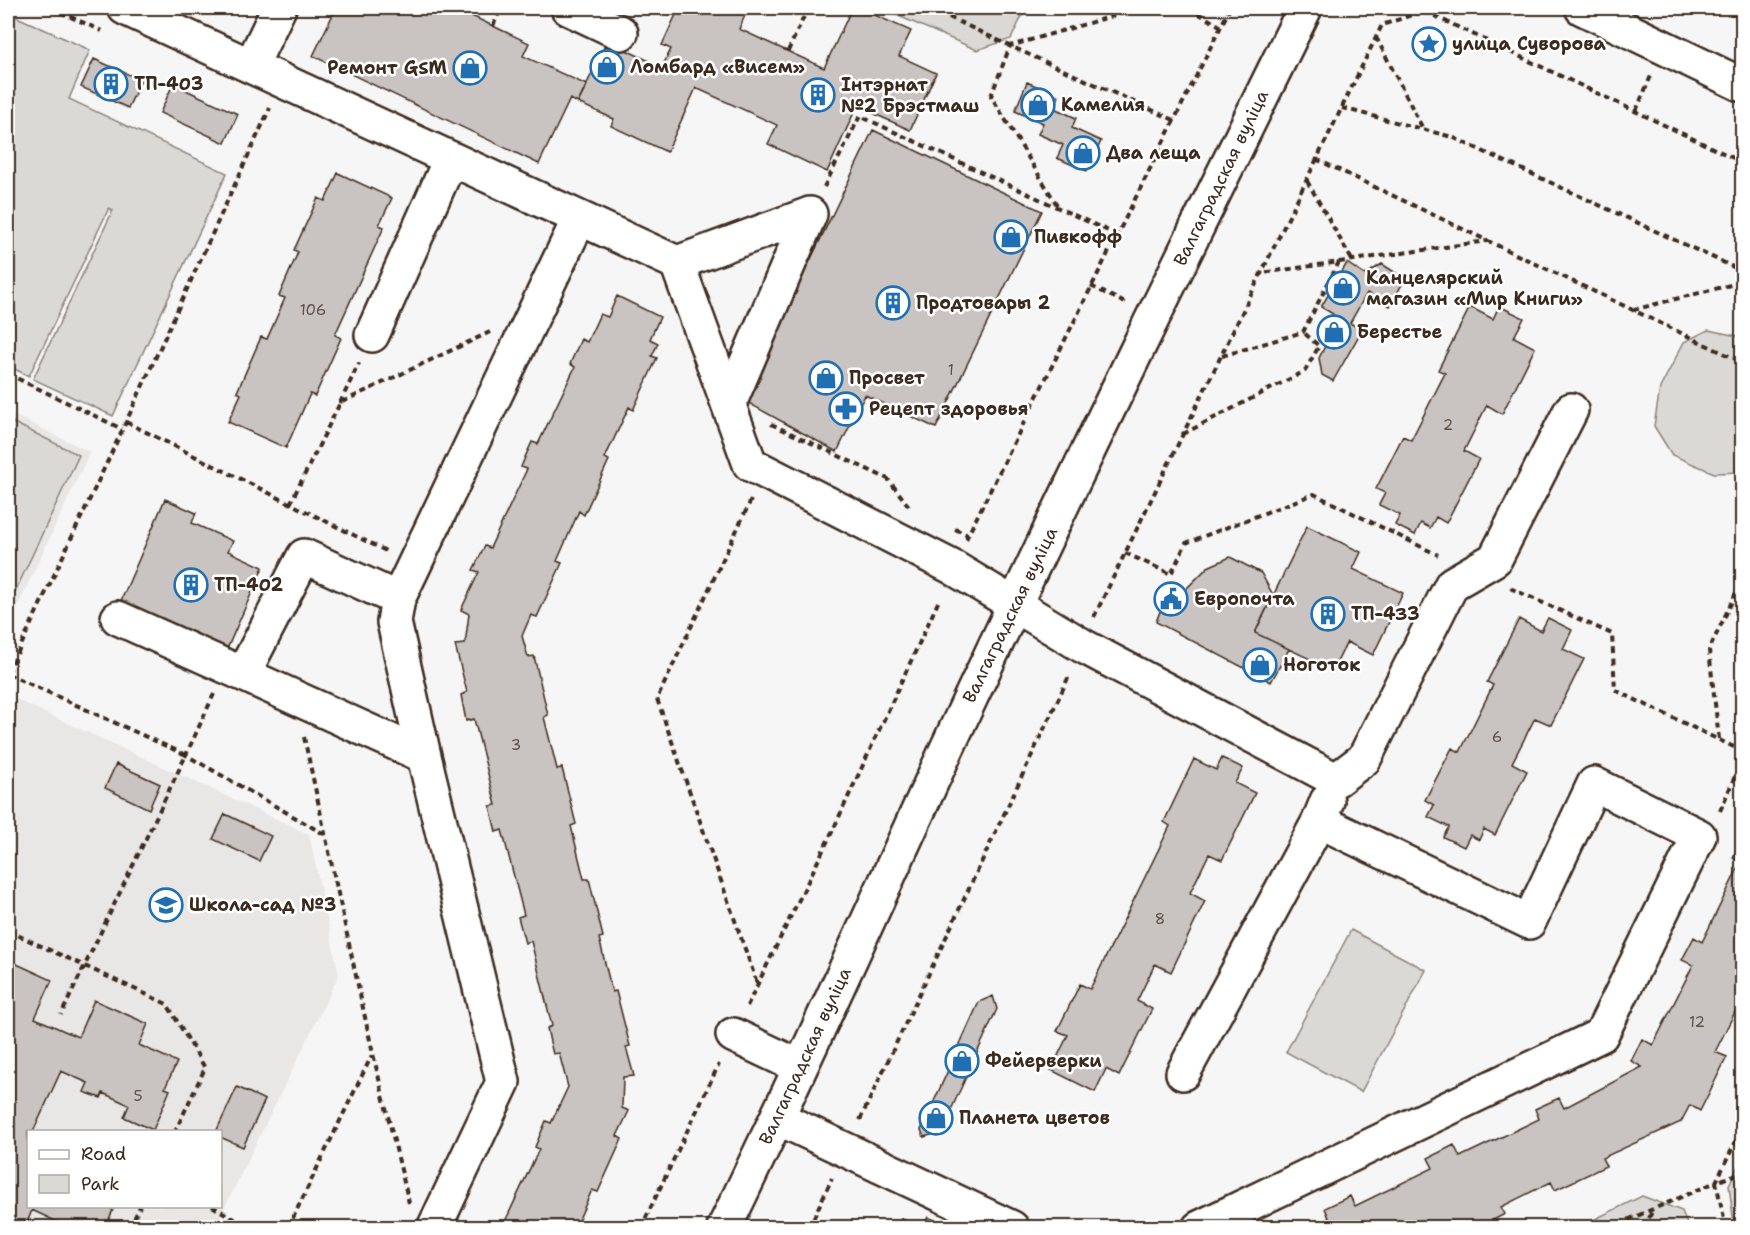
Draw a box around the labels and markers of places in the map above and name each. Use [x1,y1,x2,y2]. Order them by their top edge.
place icon: улица Суворова [1411,26,1447,62]
place label: улица Суворова [1452,32,1607,56]
shop icon: Ломбард «Висем» [589,49,625,85]
shop icon: Ремонт GSM [452,50,488,86]
place label: Ломбард «Висем» [630,55,805,79]
place label: Ремонт GSM [327,56,448,80]
building icon: ТП-403 [93,66,129,102]
place label: ТП-403 [134,72,203,96]
place label: Інтэрнат №2 Брэстмаш [841,73,979,118]
building icon: Інтэрнат №2 Брэстмаш [800,77,836,113]
shop icon: Камелия [1020,87,1056,123]
place label: Камелия [1061,93,1145,117]
shop icon: Два леща [1065,135,1101,171]
place label: Два леща [1106,141,1201,165]
shop icon: Пивкофф [993,219,1029,255]
place label: Пивкофф [1034,225,1122,249]
place label: Канцелярский магазин «Мир Книги» [1366,266,1583,311]
shop icon: Канцелярский магазин «Мир Книги» [1325,270,1361,306]
building icon: Продтовары 2 [875,285,911,321]
place label: Продтовары 2 [916,291,1051,315]
shop icon: Берестье [1316,314,1352,350]
place label: Берестье [1357,320,1443,344]
shop icon: Просвет [808,360,844,396]
place label: Просвет [849,366,925,390]
pharmacy icon: Рецепт здоровья [828,391,864,427]
place label: Рецепт здоровья [869,397,1028,421]
building icon: ТП-402 [173,567,209,603]
place label: ТП-402 [214,573,284,597]
public building icon: Европочта [1153,581,1189,617]
place label: Европочта [1194,587,1295,611]
building icon: ТП-433 [1310,596,1346,632]
place label: ТП-433 [1351,602,1420,626]
shop icon: Ноготок [1242,647,1278,683]
place label: Ноготок [1283,653,1361,677]
school or university icon: Школа-сад №3 [148,887,184,923]
place label: Школа-сад №3 [189,893,336,917]
shop icon: Фейерверки [944,1043,980,1079]
place label: Фейерверки [985,1049,1102,1073]
shop icon: Планета цветов [918,1100,954,1136]
place label: Планета цветов [959,1106,1110,1130]

